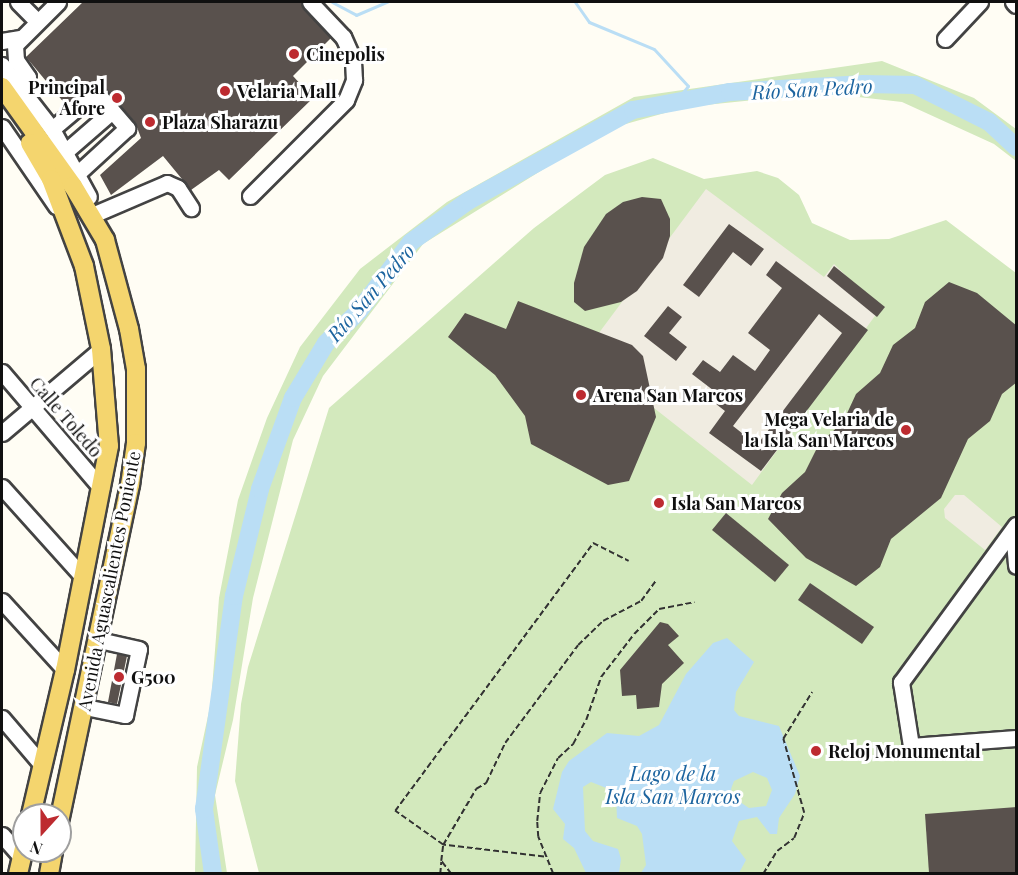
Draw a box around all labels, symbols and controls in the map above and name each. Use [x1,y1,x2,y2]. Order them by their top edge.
place label: Cinepolis [306,43,385,65]
marker: Cinepolis [287,47,301,61]
water label: Río San Pedro [751,73,873,103]
place label: Principal Afore [28,77,105,119]
place label: Velaria Mall [237,80,337,102]
marker: Velaria Mall [218,84,232,98]
marker: Principal Afore [110,91,124,105]
place label: Plaza Sharazu [162,111,278,133]
marker: Plaza Sharazu [143,115,157,129]
water label: Río San Pedro [321,238,419,346]
street label: Calle Toledo [25,372,107,462]
place label: Arena San Marcos [593,384,743,406]
marker: Arena San Marcos [574,388,588,402]
place label: Mega Velaria de la Isla San Marcos [744,409,894,452]
marker: Mega Velaria de la Isla San Marcos [899,423,913,437]
street label: Avenida Aguascalientes Poniente [73,449,145,713]
place label: Isla San Marcos [671,492,802,514]
marker: Isla San Marcos [652,496,666,510]
place label: G500 [131,666,176,688]
marker: G500 [112,670,126,684]
place label: Reloj Monumental [828,740,981,762]
marker: Reloj Monumental [809,744,823,758]
water label: Lago de la Isla San Marcos [606,760,740,807]
north arrow [12,803,72,863]
text: N [27,837,45,860]

